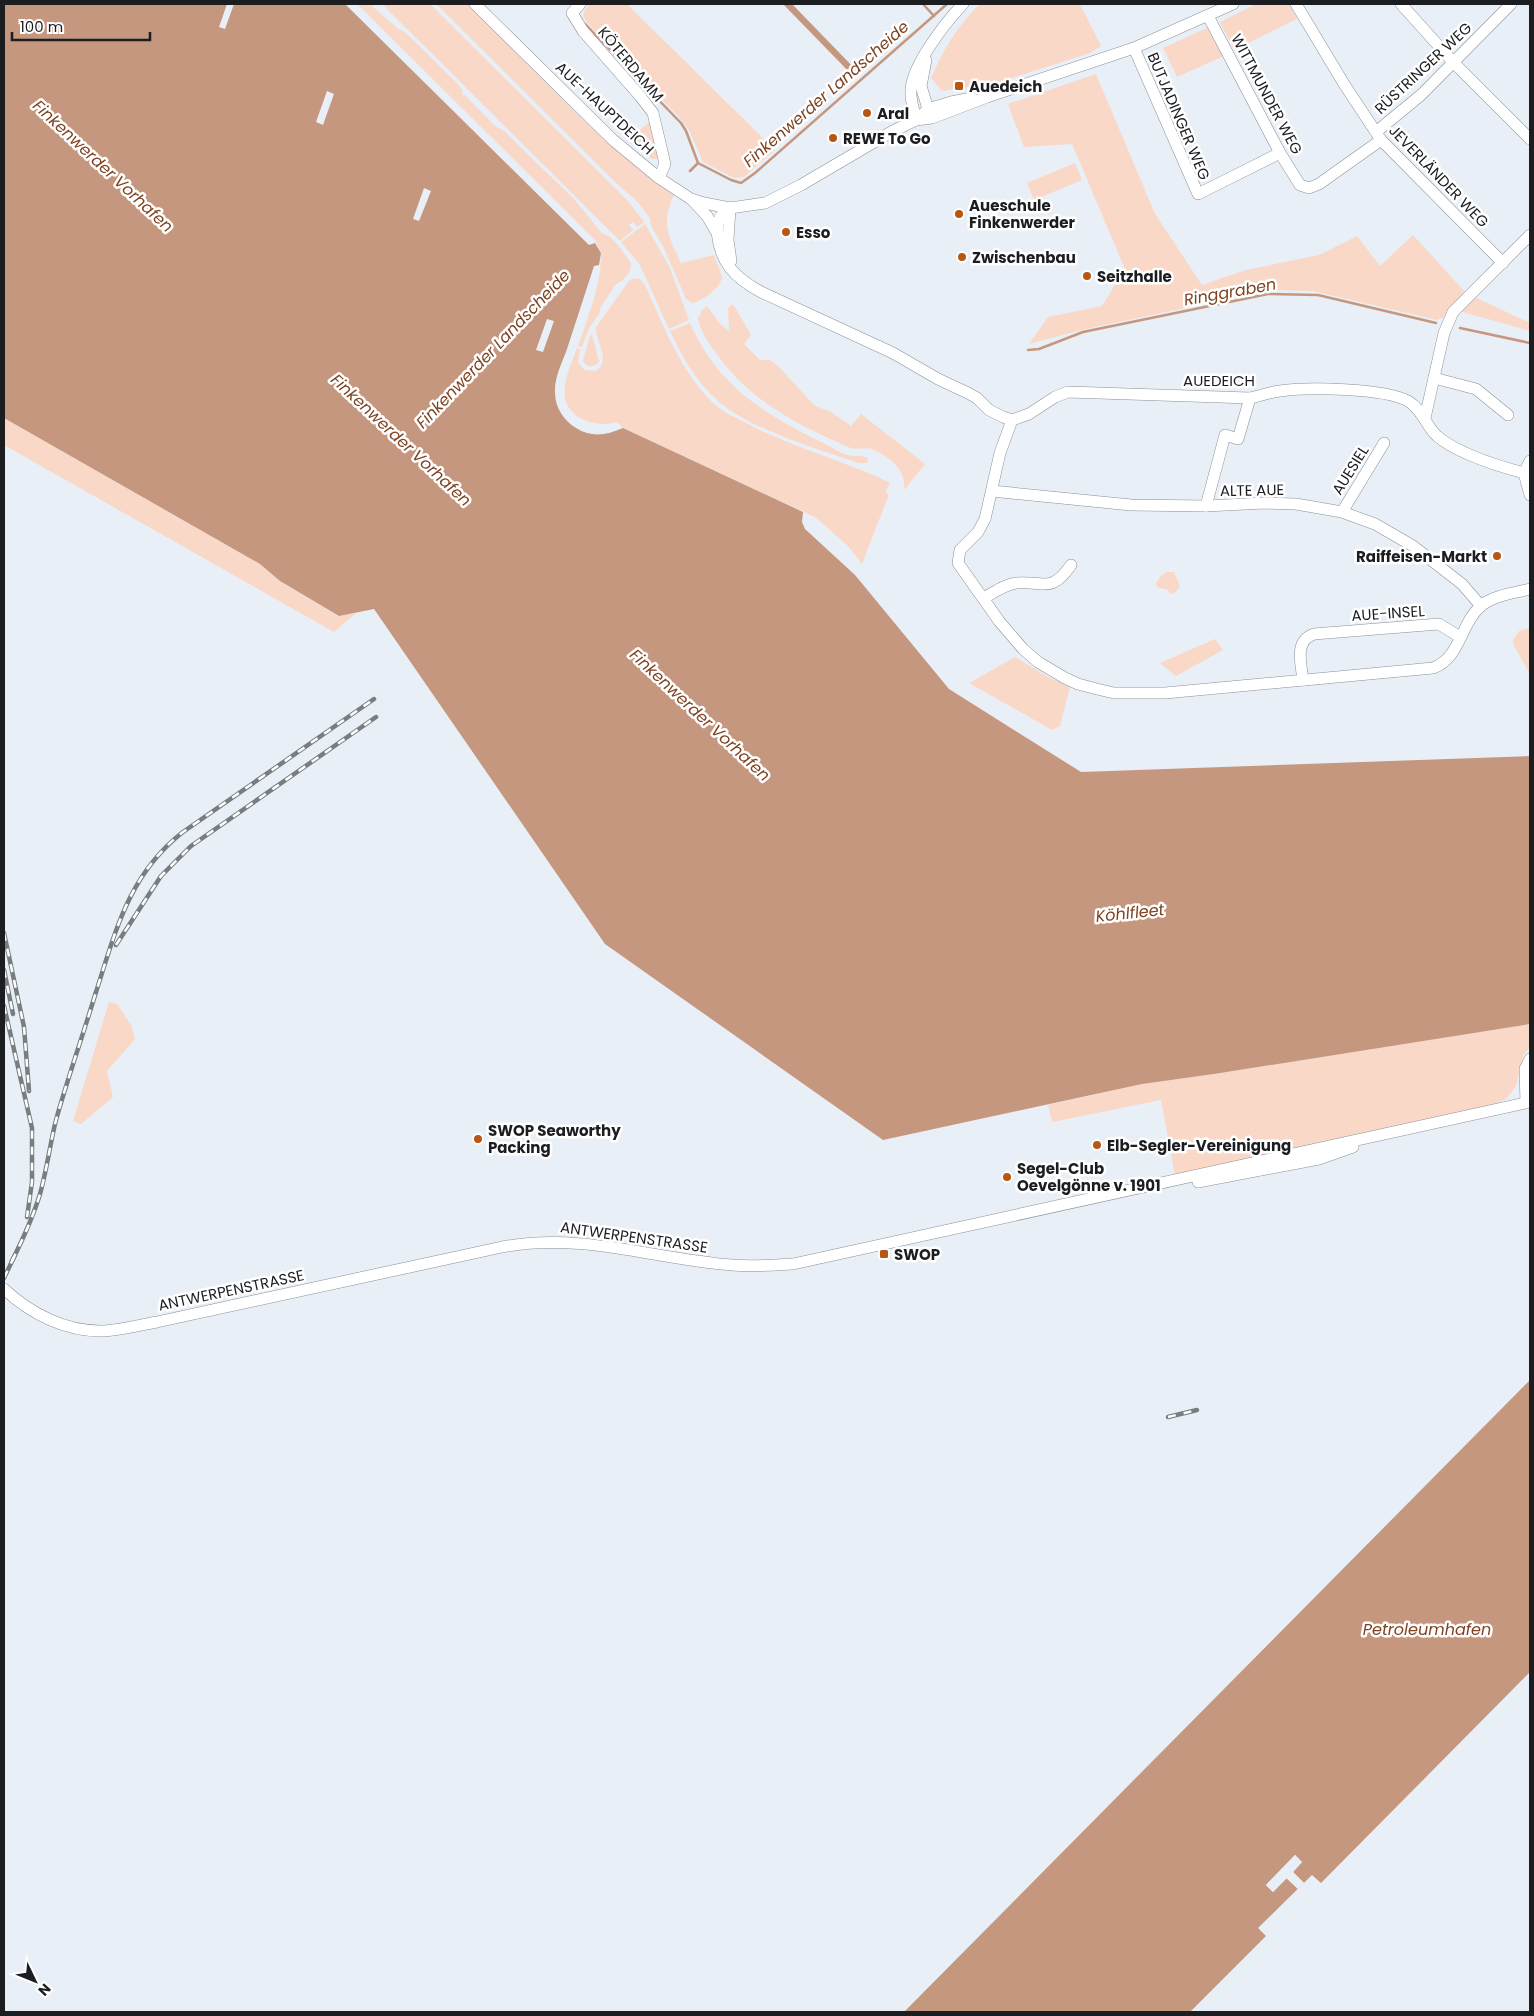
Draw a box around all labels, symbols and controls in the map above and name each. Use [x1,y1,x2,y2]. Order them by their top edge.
scale bar [12,10,150,42]
water label: Finkenwerder Landscheide [738,15,914,172]
text: 100 m [20,16,63,37]
street label: RÜSTRINGER WEG [1370,17,1476,119]
street label: KÖTERDAMM [593,22,669,106]
street label: WITTMUNDER WEG [1226,30,1308,158]
street label: BUTJADINGER WEG [1143,49,1216,183]
street label: AUE-HAUPTDEICH [551,57,659,159]
place label: Auedeich [969,76,1042,97]
marker: Auedeich [953,80,965,92]
water label: Finkenwerder Vorhafen [28,95,178,237]
place label: Aral [877,103,909,124]
marker: Aral [861,107,873,119]
street label: JEVERLÄNDER WEG [1384,120,1494,232]
place label: REWE To Go [843,128,931,149]
marker: REWE To Go [827,132,839,144]
place label: Aueschule Finkenwerder [969,195,1075,233]
marker: Aueschule Finkenwerder [953,208,965,220]
place label: Esso [796,222,831,243]
marker: Esso [780,226,792,238]
place label: Zwischenbau [972,247,1076,268]
marker: Zwischenbau [956,251,968,263]
water label: Finkenwerder Landscheide [411,264,575,434]
place label: Seitzhalle [1097,266,1172,287]
marker: Seitzhalle [1081,270,1093,282]
water label: Ringgraben [1182,273,1278,311]
water label: Finkenwerder Vorhafen [326,369,476,511]
street label: AUEDEICH [1183,370,1255,391]
street label: AUESIEL [1327,441,1374,499]
street label: ALTE AUE [1220,479,1284,501]
place label: Raiffeisen-Markt [1356,546,1487,567]
marker: Raiffeisen-Markt [1491,550,1503,562]
street label: AUE-INSEL [1351,600,1426,626]
water label: Finkenwerder Vorhafen [625,644,775,786]
water label: Köhlfleet [1095,898,1167,928]
place label: SWOP Seaworthy Packing [488,1120,621,1158]
marker: SWOP Seaworthy Packing [472,1133,484,1145]
place label: Elb-Segler-Vereinigung [1107,1135,1291,1156]
marker: Elb-Segler-Vereinigung [1091,1139,1103,1151]
place label: Segel-Club Oevelgönne v. 1901 [1017,1158,1161,1196]
marker: Segel-Club Oevelgönne v. 1901 [1001,1171,1013,1183]
street label: ANTWERPENSTRASSE [559,1216,709,1258]
place label: SWOP [894,1244,940,1265]
marker: SWOP [878,1248,890,1260]
street label: ANTWERPENSTRASSE [156,1264,306,1316]
water label: Petroleumhafen [1363,1618,1491,1641]
north arrow [10,1956,60,2006]
text: N [34,1979,55,2001]

